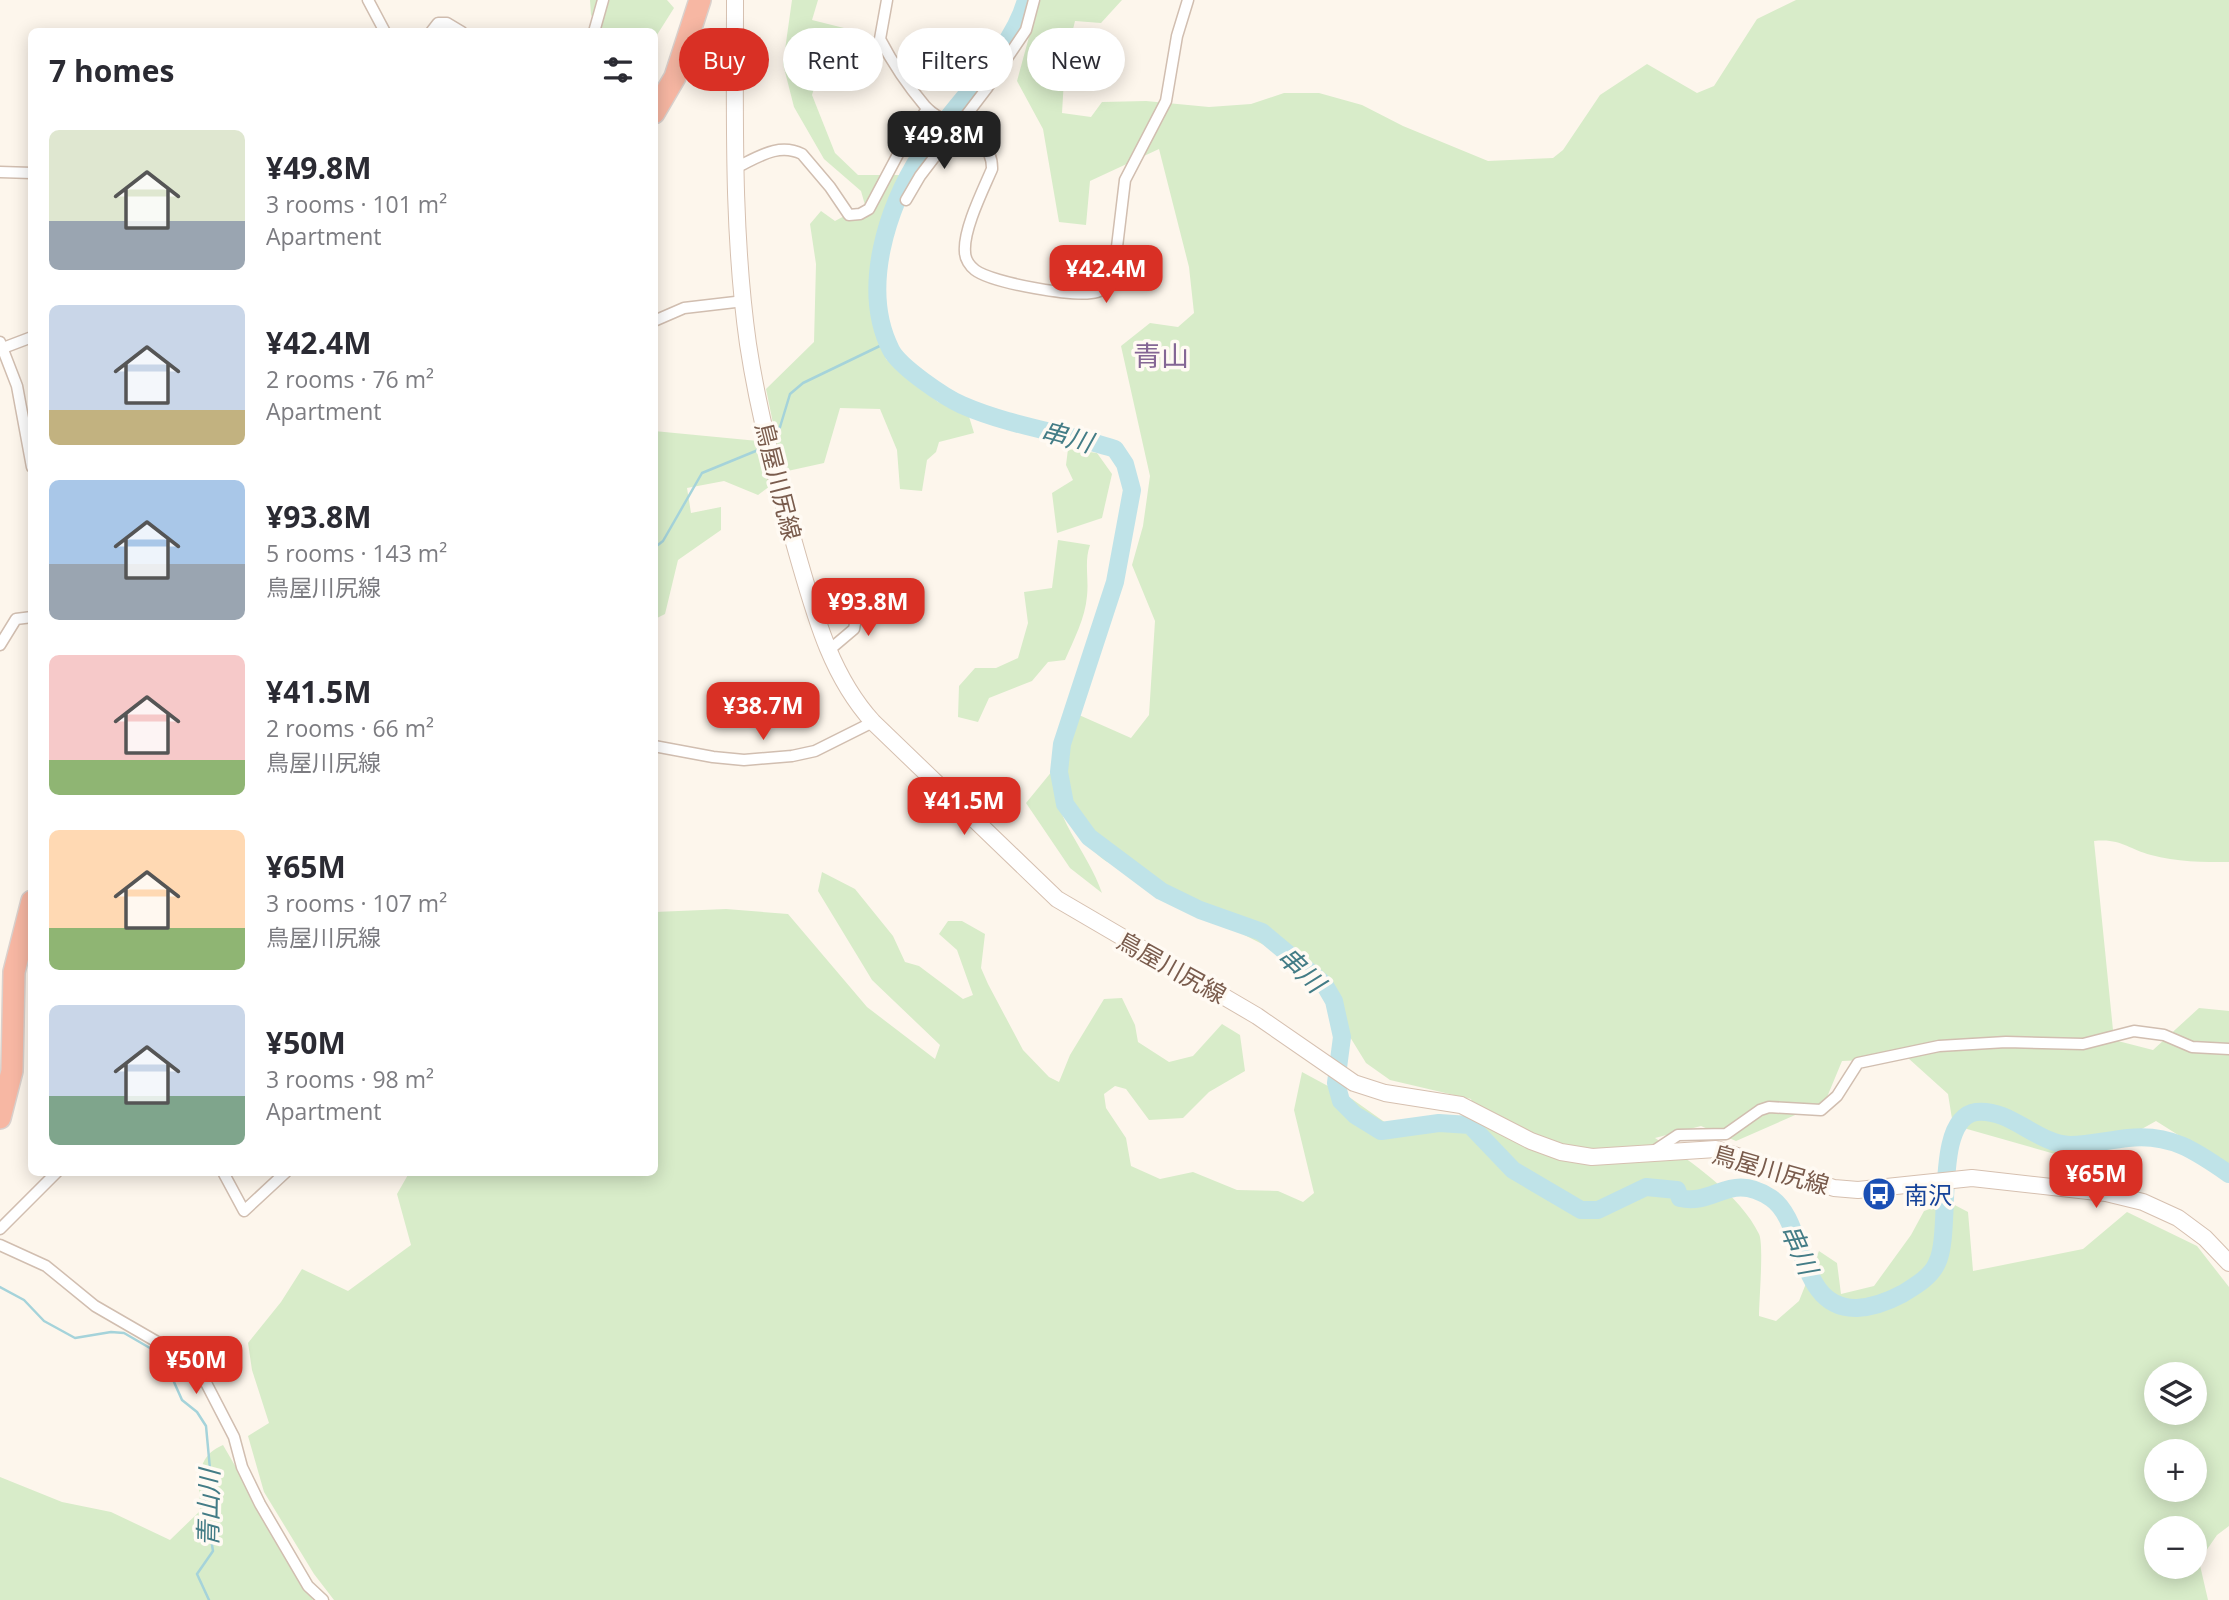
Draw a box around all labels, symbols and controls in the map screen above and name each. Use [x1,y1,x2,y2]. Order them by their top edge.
chip: Buy [679,28,769,91]
chip: Rent [783,28,883,91]
chip: Filters [897,28,1013,91]
chip: New [1027,28,1125,91]
text: 7 homes [49,50,174,91]
icon: filters [599,51,637,89]
pin: ¥49.8M [887,111,1001,171]
text: ¥49.8M [904,118,984,150]
text: ¥49.8M [266,147,371,188]
icon: home [105,158,189,242]
text: 3 rooms · 101 m² [266,188,447,220]
text: Apartment [266,220,382,252]
pin: ¥42.4M [1049,246,1163,305]
text: ¥42.4M [1066,252,1146,284]
text: ¥42.4M [266,322,371,363]
icon: home [105,333,189,417]
district label: 青山 [1133,336,1189,374]
text: 2 rooms · 76 m² [266,363,434,395]
text: Apartment [266,395,382,427]
water label: 串川 [1037,412,1100,461]
street label: 鳥屋川尻線 [748,419,810,543]
text: ¥93.8M [266,496,371,537]
icon: home [105,508,189,592]
text: 5 rooms · 143 m² [266,537,447,569]
text: 鳥屋川尻線 [266,571,381,603]
pin: ¥93.8M [811,578,925,638]
text: ¥93.8M [828,585,908,617]
text: ¥41.5M [266,671,371,712]
pin: ¥38.7M [706,682,820,742]
icon: home [105,683,189,767]
text: ¥38.7M [723,689,803,721]
text: 2 rooms · 66 m² [266,712,434,744]
text: 鳥屋川尻線 [266,746,381,778]
pin: ¥41.5M [907,778,1021,837]
text: ¥41.5M [924,784,1004,816]
text: ¥65M [266,846,346,887]
icon: home [105,858,189,942]
text: 3 rooms · 107 m² [266,887,447,919]
text: 鳥屋川尻線 [266,921,381,953]
street label: 鳥屋川尻線 [1112,923,1232,1011]
water label: 串川 [1271,938,1335,1002]
text: ¥50M [266,1022,346,1063]
icon: home [105,1033,189,1117]
text: 3 rooms · 98 m² [266,1063,434,1095]
text: Apartment [266,1095,382,1127]
street label: 鳥屋川尻線 [1709,1137,1833,1201]
pin: ¥65M [2055,1150,2137,1210]
text: ¥65M [2065,1157,2127,1189]
bus stop icon: 南沢 [1860,1175,1898,1213]
place label: 南沢 [1904,1178,1952,1211]
water label: 串川 [1773,1218,1828,1283]
pin: ¥50M [155,1336,237,1396]
text: ¥50M [165,1343,227,1375]
map controls [2144,1362,2207,1579]
button: layers [2144,1362,2207,1425]
button: + [2144,1439,2207,1502]
water label: 青山川 [189,1466,227,1547]
button: − [2144,1516,2207,1579]

